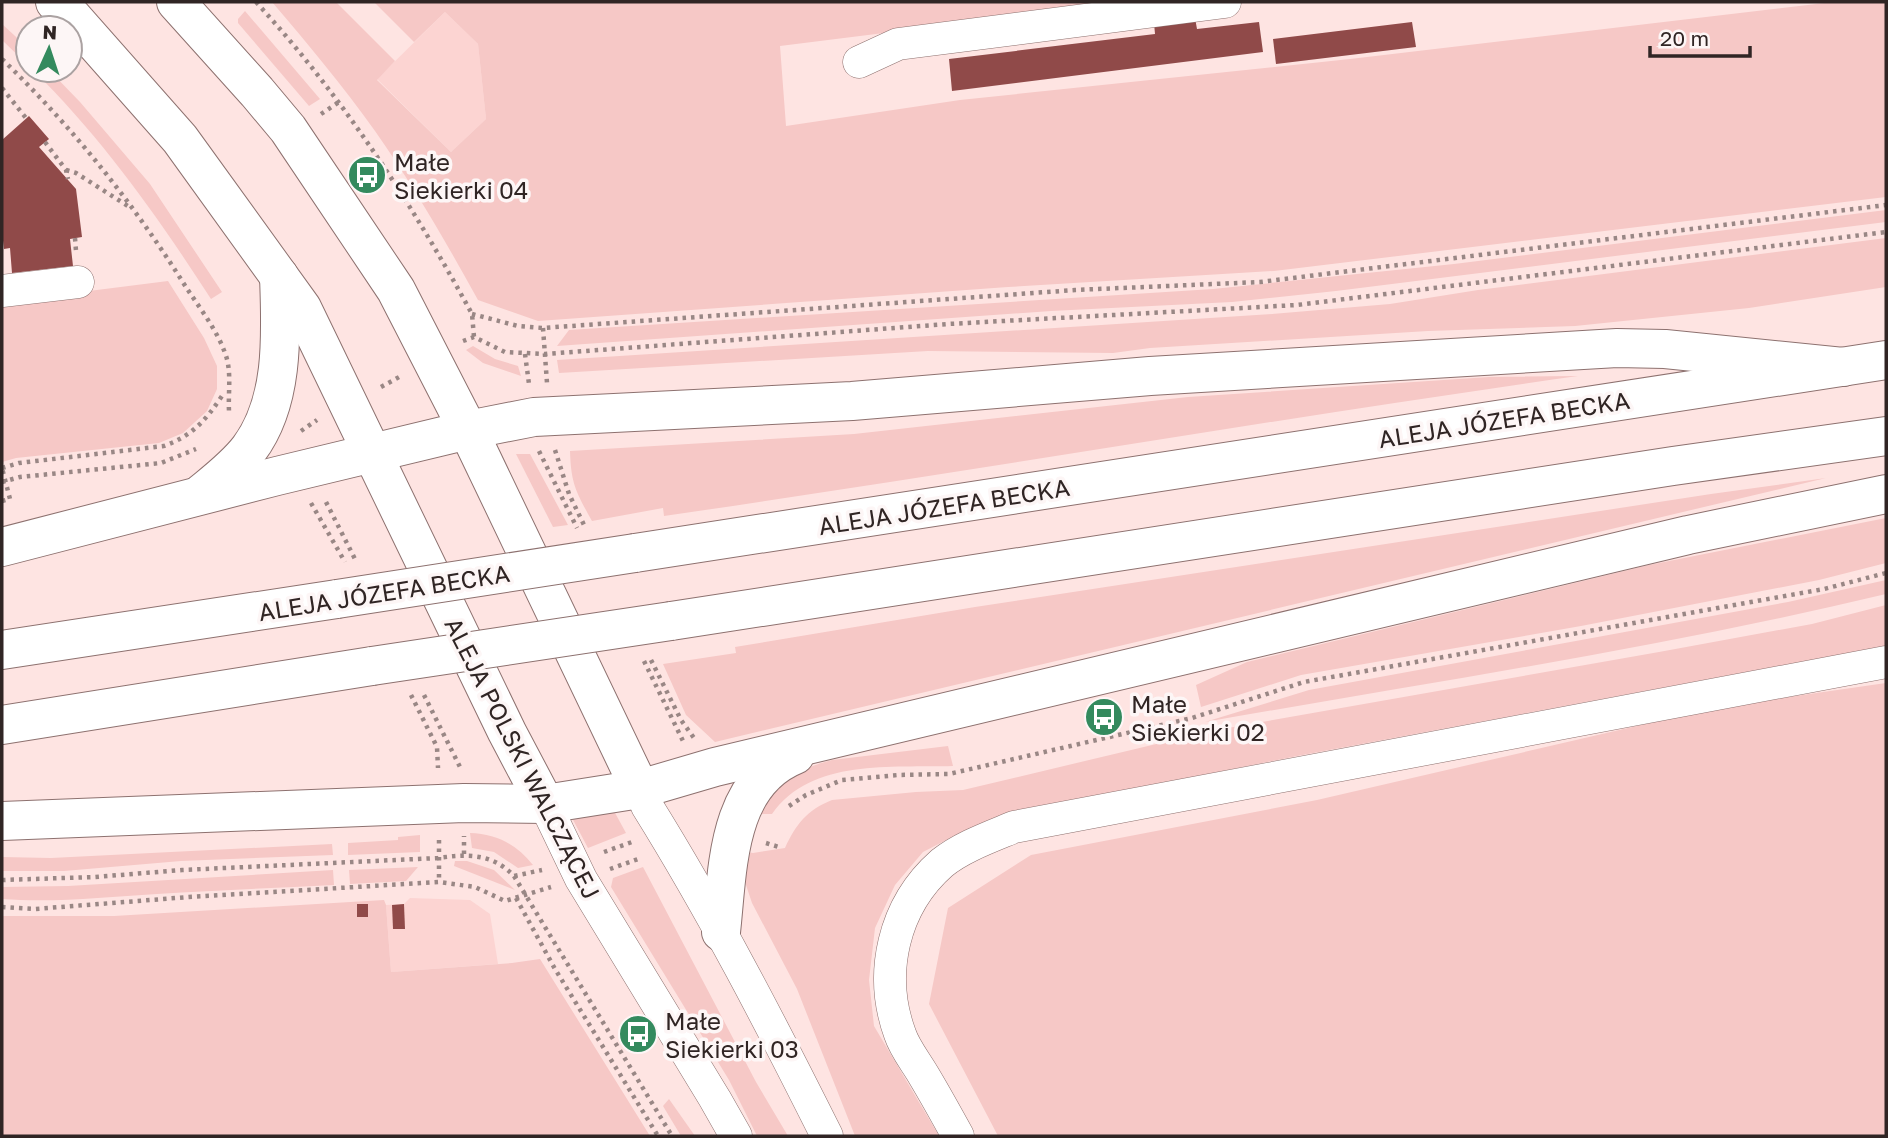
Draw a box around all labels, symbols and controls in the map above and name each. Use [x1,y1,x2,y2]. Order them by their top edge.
north arrow [14,14,84,84]
scale bar [1650,14,1750,58]
text: N [42,20,58,43]
text: 20 m [1660,25,1709,51]
place label: Małe Siekierki 04 [394,147,529,204]
bus stop icon: Małe Siekierki 04 [346,154,388,196]
street label: ALEJA JÓZEFA BECKA [1376,385,1632,453]
street label: ALEJA JÓZEFA BECKA [816,472,1072,540]
street label: ALEJA JÓZEFA BECKA [256,558,512,626]
street label: ALEJA POLSKI WALCZĄCEJ [439,612,607,904]
place label: Małe Siekierki 02 [1131,689,1265,746]
bus stop icon: Małe Siekierki 02 [1083,696,1125,738]
place label: Małe Siekierki 03 [665,1006,799,1063]
bus stop icon: Małe Siekierki 03 [617,1013,659,1055]

